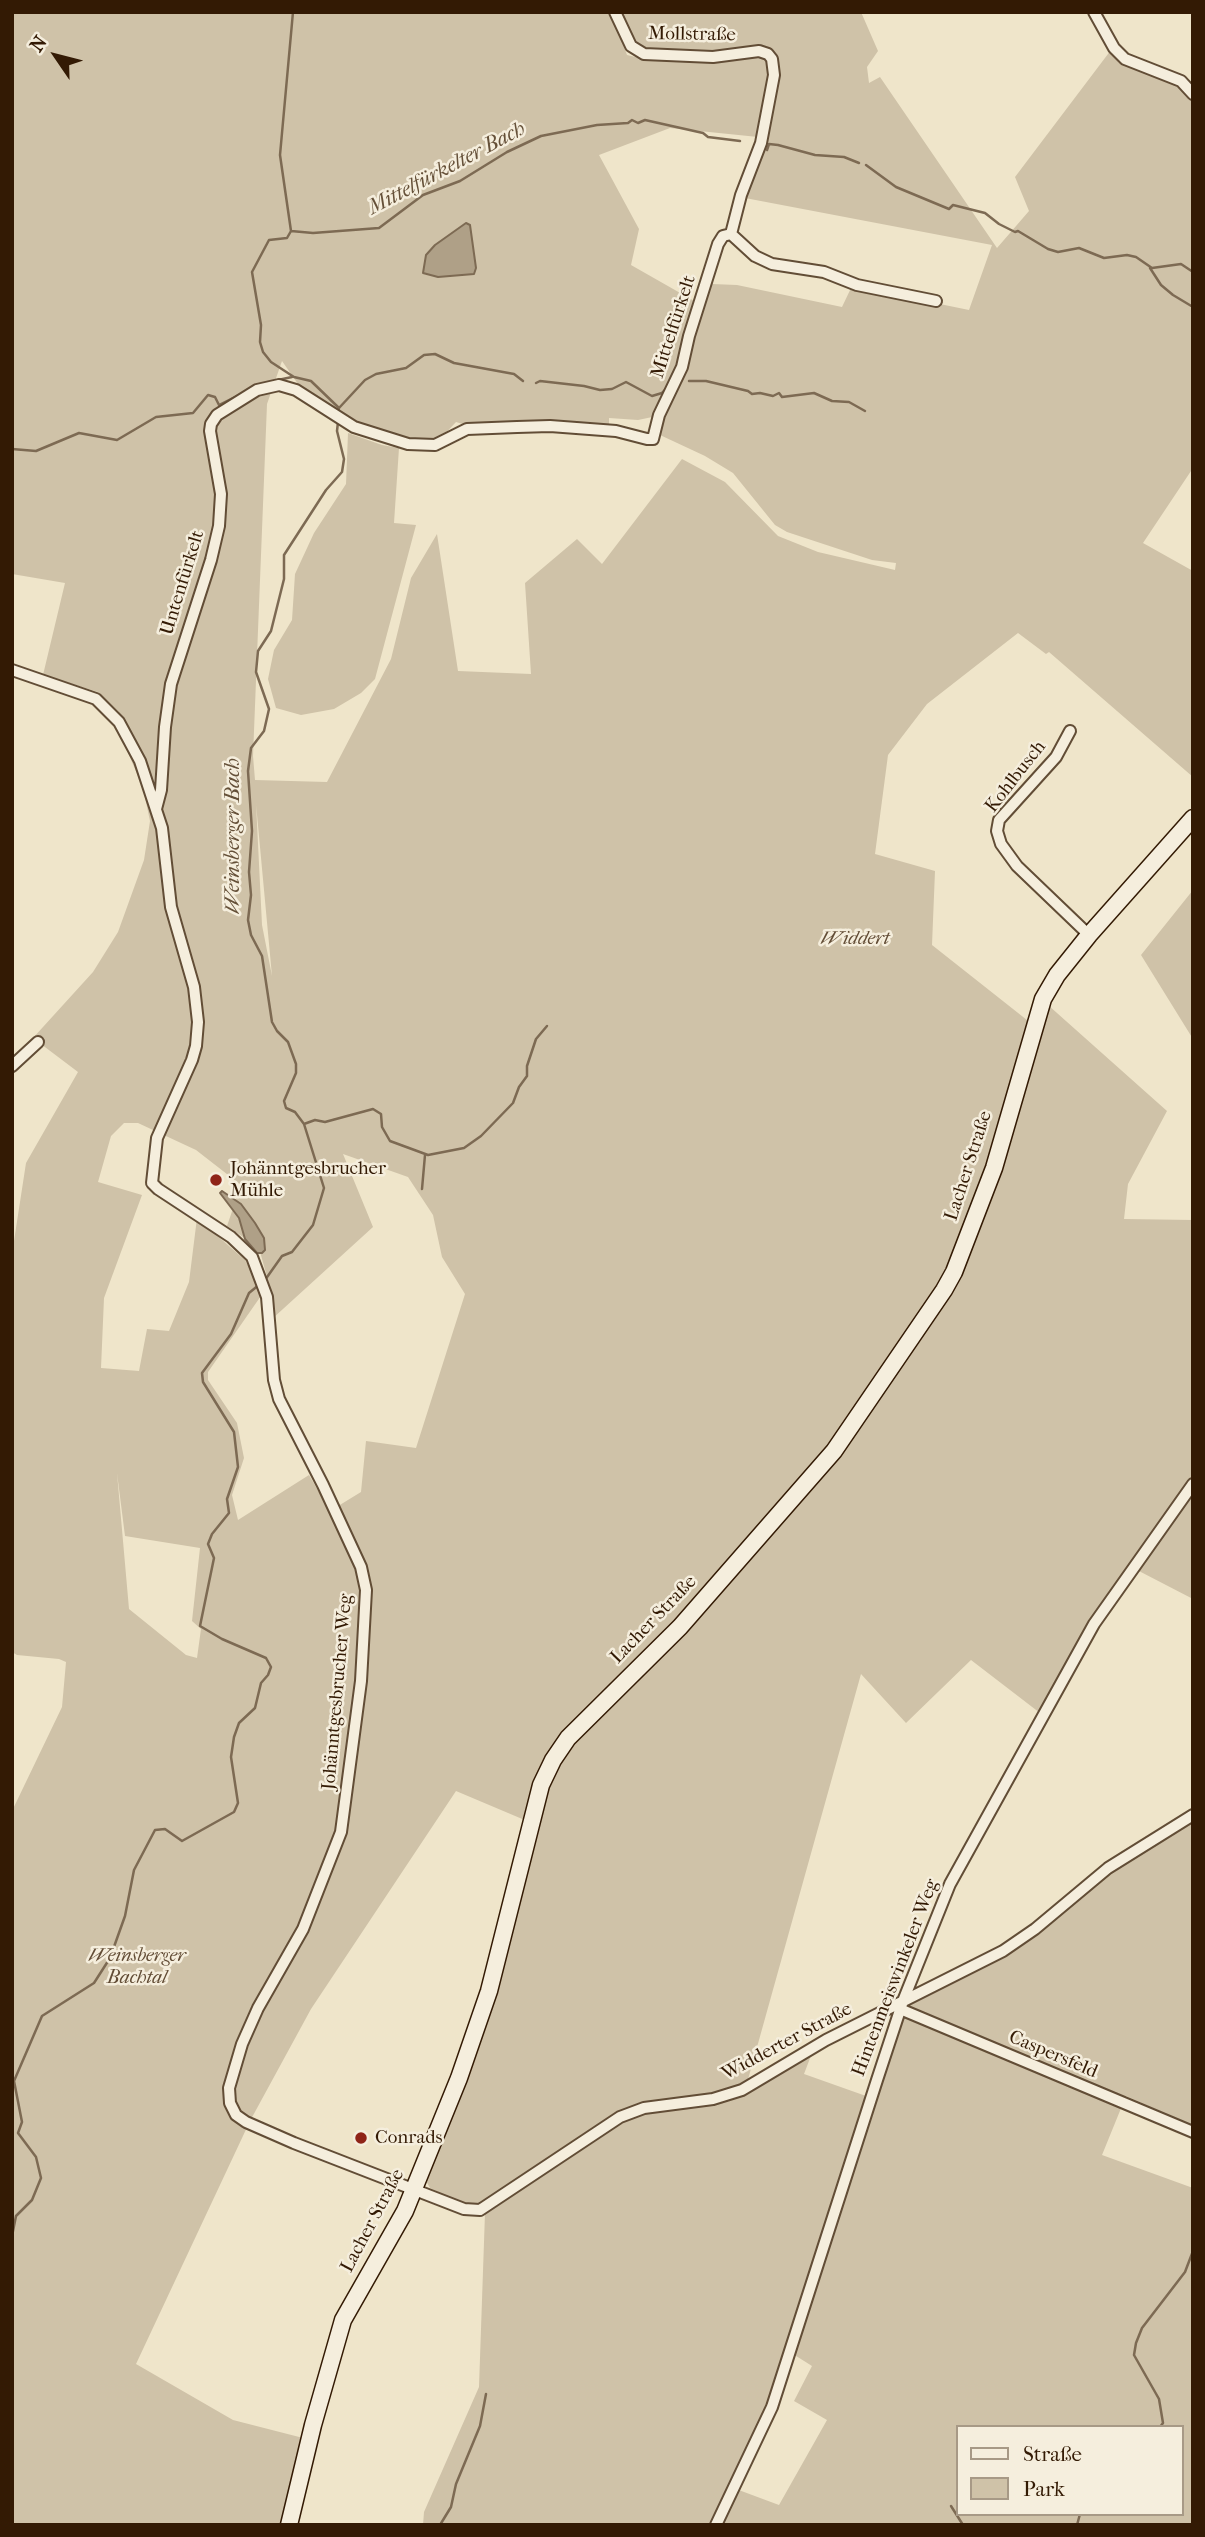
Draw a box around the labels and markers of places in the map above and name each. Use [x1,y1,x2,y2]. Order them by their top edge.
place label: Johänntgesbrucher Mühle [230,1158,386,1202]
marker: Johänntgesbrucher Mühle [208,1172,224,1188]
place label: Conrads [375,2127,443,2149]
marker: Conrads [353,2130,369,2146]

